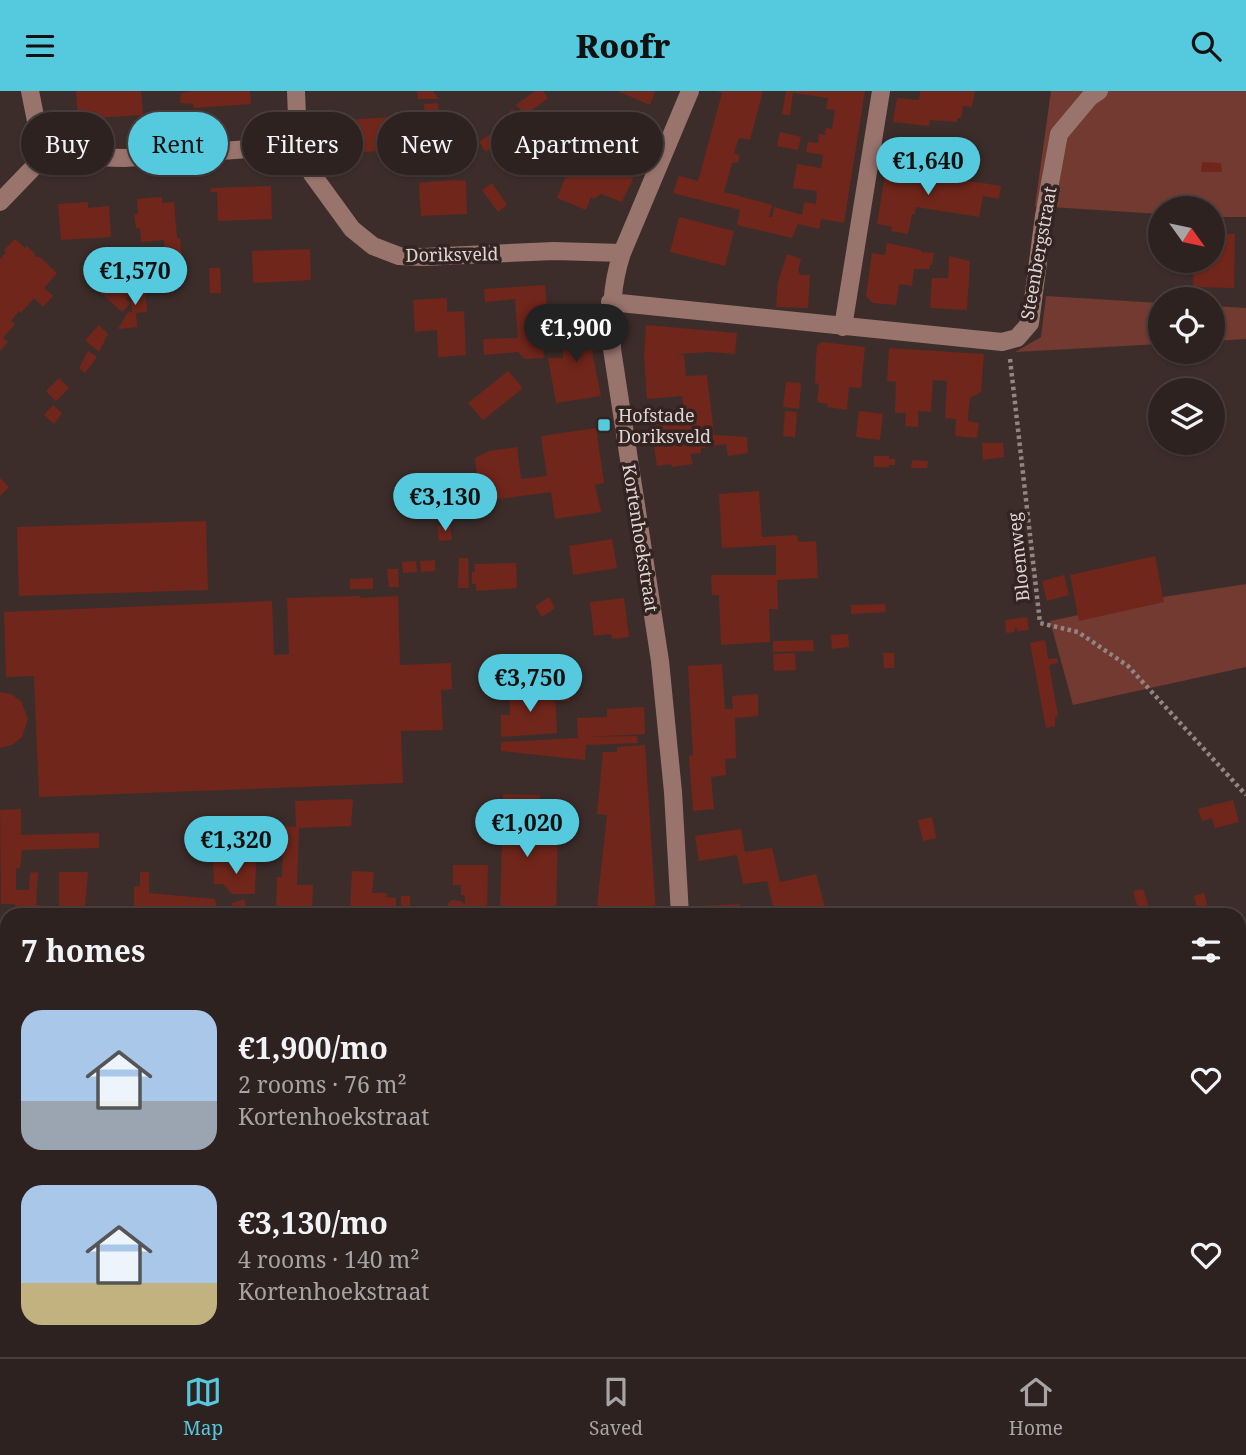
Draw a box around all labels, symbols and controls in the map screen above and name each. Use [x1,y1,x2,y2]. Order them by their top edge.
text: Roofr [576,24,670,67]
icon: menu [21,27,59,65]
icon: search [1187,27,1225,65]
chip: Buy [21,112,114,175]
chip: Rent [128,112,228,175]
chip: Filters [242,112,363,175]
chip: New [377,112,477,175]
chip: Apartment [491,112,663,175]
pin: €1,640 [871,137,985,197]
text: €1,640 [892,144,964,176]
street label: Steenbergstraat [1014,184,1062,322]
north arrow [1148,196,1225,273]
map controls [1148,196,1225,455]
street label: Doriksveld [405,241,499,267]
pin: €1,570 [78,247,192,307]
text: €1,570 [99,254,171,286]
button: locate [1148,287,1225,364]
pin: €1,900 [519,305,633,364]
text: €1,900 [540,311,612,343]
button: layers [1148,378,1225,455]
place label: Hofstade Doriksveld [618,403,711,448]
marker: Hofstade Doriksveld [596,417,612,433]
street label: Kortenhoekstraat [617,462,665,614]
pin: €3,130 [388,473,502,533]
text: €3,130 [409,480,481,512]
street label: Bloemweg [1001,511,1035,603]
pin: €3,750 [473,655,587,714]
text: €3,750 [494,661,566,693]
pin: €1,020 [470,799,584,859]
text: €1,020 [491,806,563,838]
pin: €1,320 [179,817,293,876]
text: €1,320 [200,823,272,855]
text: 7 homes [21,930,145,971]
icon: filters [1187,931,1225,969]
text: €1,900/mo [238,1027,388,1068]
icon: home [77,1038,161,1122]
icon: heart [1187,1061,1225,1099]
text: 2 rooms · 76 m² [238,1068,407,1100]
text: Kortenhoekstraat [238,1100,429,1132]
text: €3,130/mo [238,1202,388,1243]
icon: home [77,1213,161,1297]
icon: heart [1187,1236,1225,1274]
text: 4 rooms · 140 m² [238,1243,420,1275]
text: Kortenhoekstraat [238,1275,429,1307]
tab: Map [183,1373,223,1441]
tab: Saved [589,1373,643,1441]
tab: Home [1009,1373,1063,1441]

